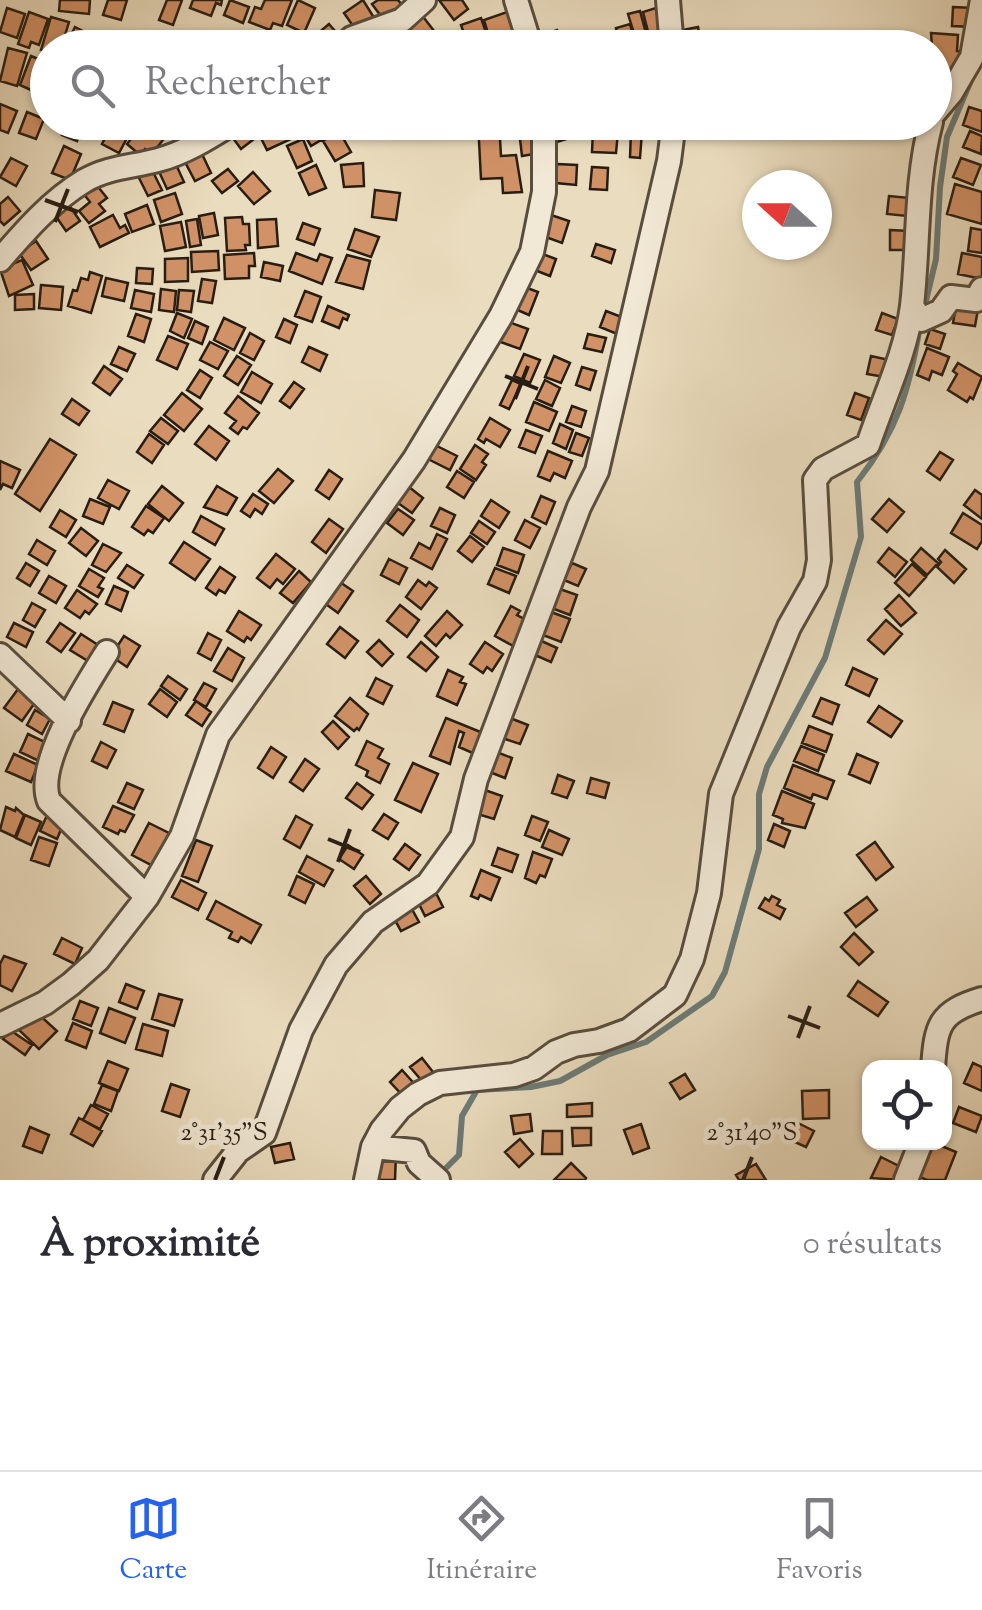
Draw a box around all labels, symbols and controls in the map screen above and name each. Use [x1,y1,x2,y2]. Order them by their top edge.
search box [30,30,952,140]
icon: search [65,58,120,113]
text: Rechercher [145,58,331,112]
north arrow [742,170,832,260]
map controls [862,1060,952,1150]
button: locate [862,1060,952,1150]
text: 2°31'35"S [180,1116,268,1152]
text: 2°31'40"S [707,1116,797,1152]
text: À proximité [40,1215,260,1275]
text: 0 résultats [803,1222,942,1268]
tab: Carte [120,1491,187,1591]
tab: Itinéraire [426,1491,537,1591]
tab: Favoris [776,1491,862,1591]

